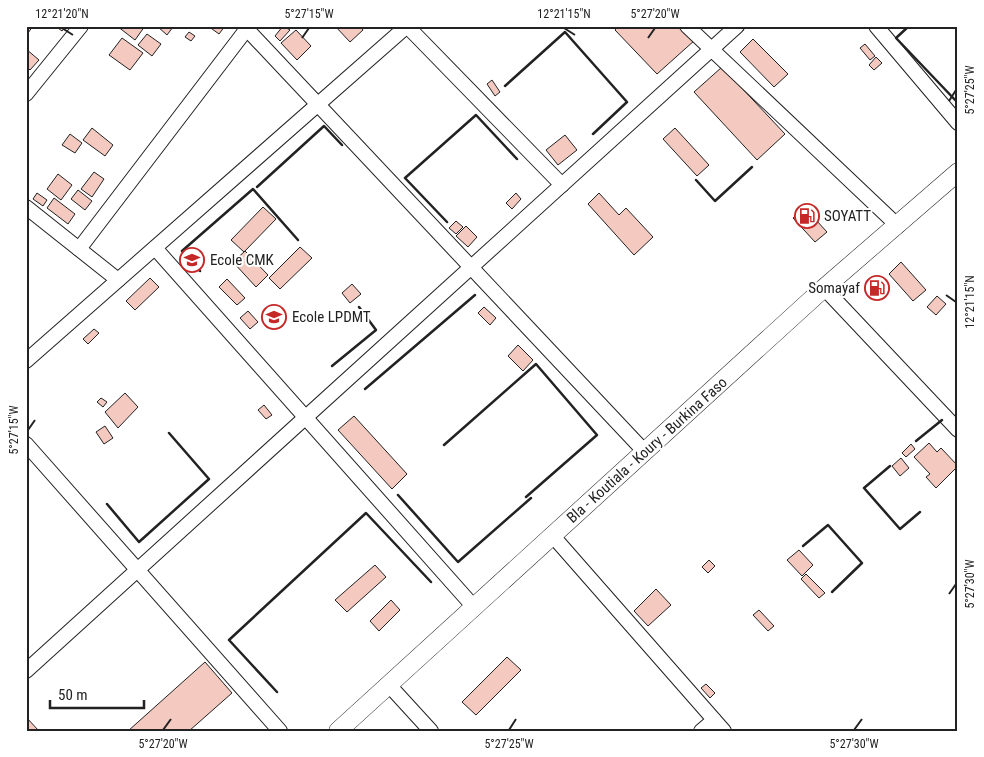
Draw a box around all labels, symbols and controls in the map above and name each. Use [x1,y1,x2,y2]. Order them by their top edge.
text: 12°21'20"N [35,7,89,21]
text: 5°27'15"W [284,7,334,21]
text: 12°21'15"N [537,7,591,21]
text: 5°27'20"W [630,7,680,21]
text: 5°27'25"W [963,65,977,115]
fuel station icon: SOYATT [794,203,820,229]
place label: SOYATT [824,207,871,225]
school or university icon: Ecole CMK [179,247,205,273]
place label: Ecole CMK [210,251,275,269]
fuel station icon: Somayaf [864,275,890,301]
text: 12°21'15"N [963,275,977,329]
place label: Somayaf [808,279,860,297]
school or university icon: Ecole LPDMT [261,304,287,330]
place label: Ecole LPDMT [292,308,371,326]
street label: Bla - Koutiala - Koury - Burkina Faso [563,373,731,527]
text: 5°27'15"W [7,405,21,455]
text: 5°27'30"W [963,559,977,609]
scale bar [50,677,144,709]
text: 50 m [58,686,88,704]
text: 5°27'20"W [138,737,188,751]
text: 5°27'25"W [484,737,534,751]
text: 5°27'30"W [829,737,879,751]

